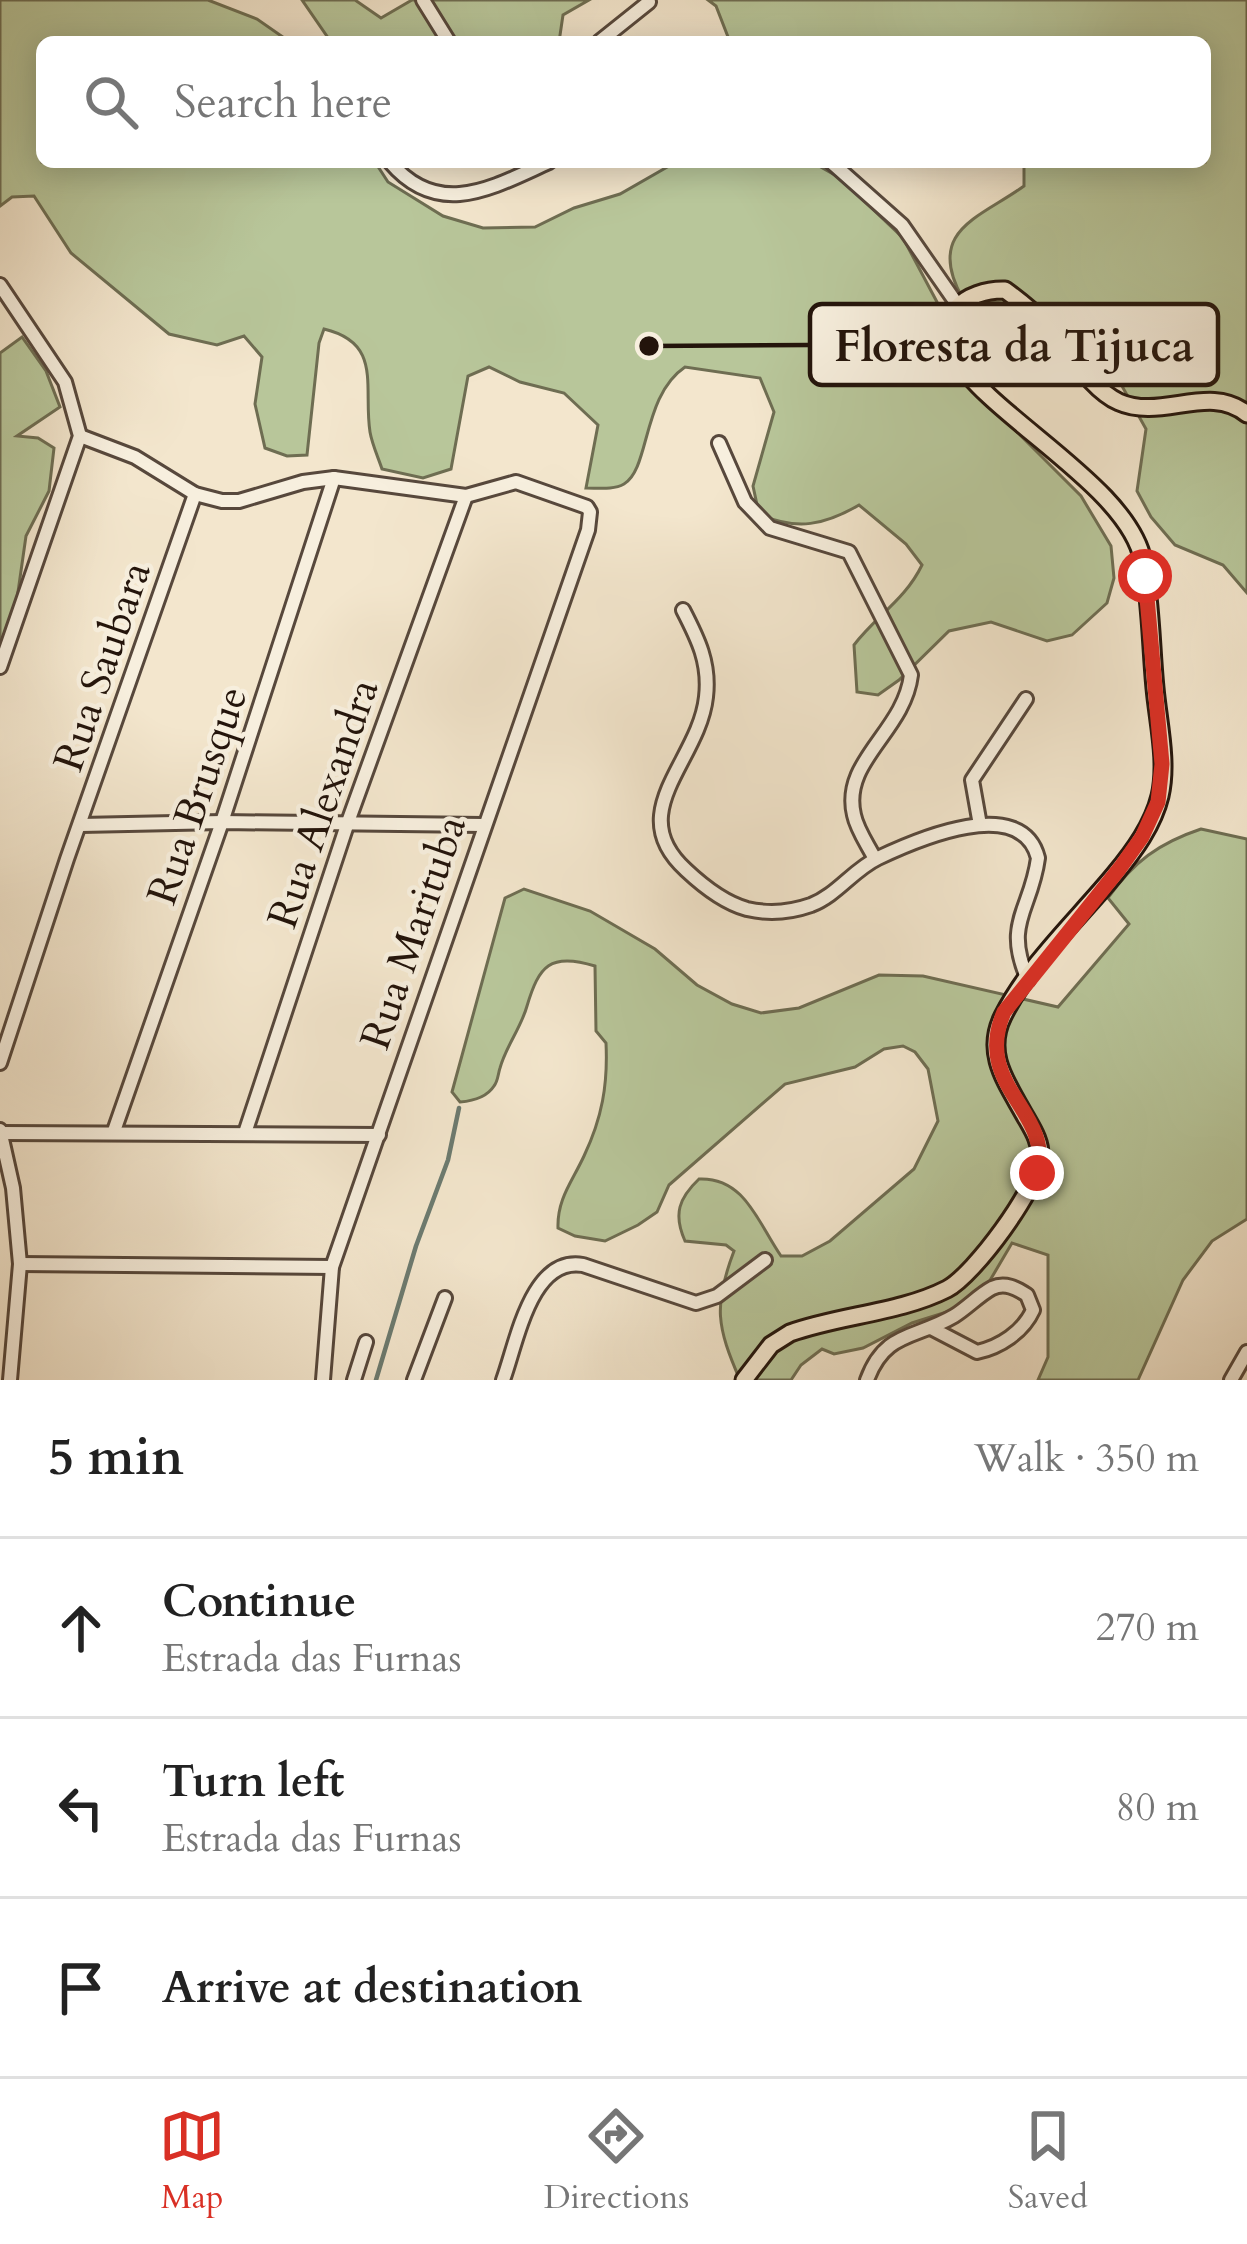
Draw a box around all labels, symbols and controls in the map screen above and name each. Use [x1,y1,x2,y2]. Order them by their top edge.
search box [36,36,1211,168]
icon: search [78,69,144,135]
text: Search here [174,72,392,133]
callout: Floresta da Tijuca [810,304,1218,385]
text: Floresta da Tijuca [834,316,1194,377]
route start [1118,549,1172,603]
street label: Rua Saubara [40,554,165,779]
street label: Rua Alexandra [254,671,393,936]
street label: Rua Brusque [133,679,261,912]
street label: Rua Marituba [347,808,480,1057]
route end [1010,1146,1064,1200]
text: 5 min [48,1423,184,1493]
text: Walk · 350 m [974,1432,1199,1485]
text: Continue [162,1571,356,1632]
icon: ahead [48,1595,114,1661]
text: 270 m [1096,1601,1199,1654]
text: Estrada das Furnas [162,1632,462,1685]
text: Turn left [162,1751,344,1812]
icon: left [48,1775,114,1841]
text: 80 m [1116,1781,1199,1834]
text: Estrada das Furnas [162,1812,462,1865]
icon: arrive [48,1955,114,2021]
text: Arrive at destination [162,1957,582,2018]
tab: Map [159,2103,225,2220]
tab: Directions [544,2103,689,2220]
tab: Saved [1008,2103,1088,2220]

